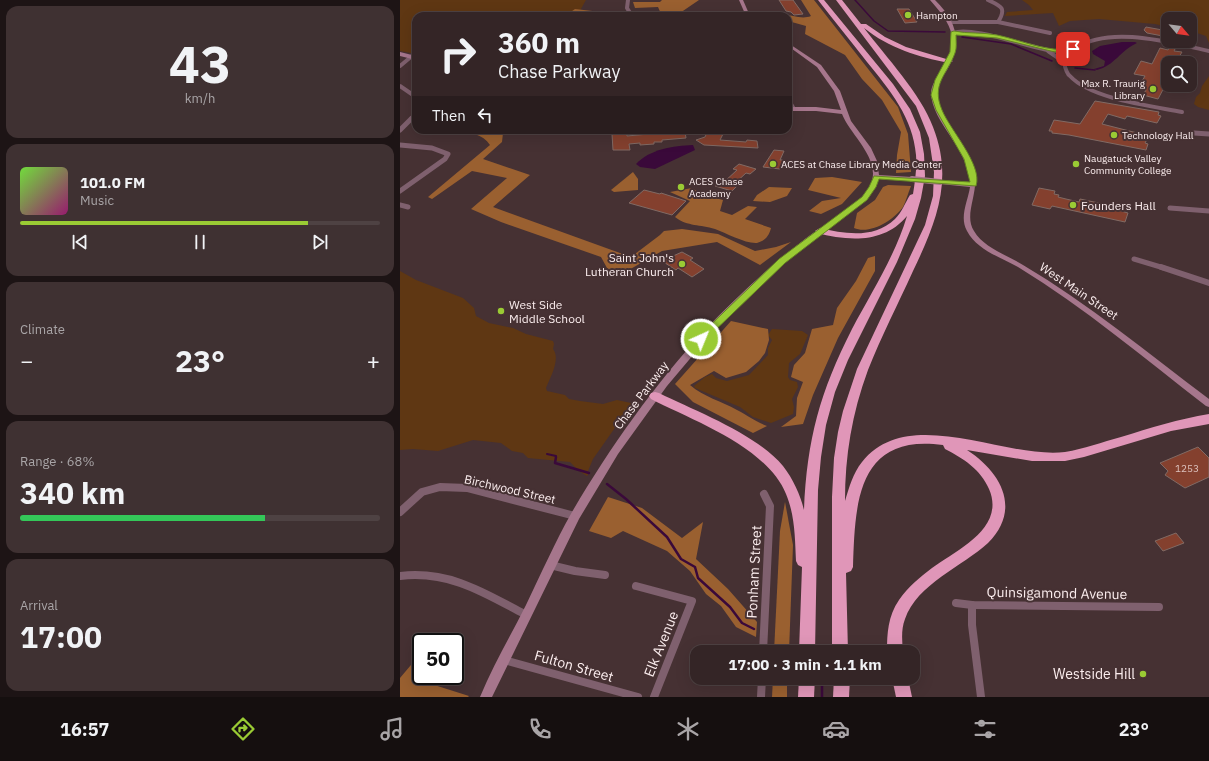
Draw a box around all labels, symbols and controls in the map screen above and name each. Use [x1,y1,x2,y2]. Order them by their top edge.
place label: Hampton [916,9,958,22]
marker: Hampton [903,10,913,20]
north arrow [1161,12,1197,48]
map controls [1161,12,1197,92]
text: 360 m [498,24,580,61]
icon: right [432,28,484,80]
text: 43 [169,30,231,97]
pin [1056,32,1090,66]
icon: arrive [1062,38,1084,60]
button: search [1161,56,1197,92]
text: Chase Parkway [498,60,621,83]
place label: Max R. Traurig Library [1081,77,1146,102]
marker: Max R. Traurig Library [1148,84,1158,94]
text: km/h [185,90,215,107]
icon: left [474,104,496,126]
text: Then [432,106,466,125]
place label: Technology Hall [1122,129,1194,142]
marker: Technology Hall [1109,130,1119,140]
place label: Naugatuck Valley Community College [1084,152,1172,177]
place label: ACES at Chase Library Media Center [781,158,942,171]
marker: ACES at Chase Library Media Center [768,159,778,169]
marker: Naugatuck Valley Community College [1071,159,1081,169]
text: 101.0 FM [80,173,145,192]
place label: ACES Chase Academy [689,175,744,200]
marker: ACES Chase Academy [676,182,686,192]
text: Music [80,192,114,209]
place label: Founders Hall [1081,198,1156,213]
marker: Founders Hall [1068,200,1078,210]
icon: previous [69,231,91,253]
icon: pause [189,231,211,253]
icon: next [309,231,331,253]
place label: Saint John's Lutheran Church [585,250,674,279]
marker: Saint John's Lutheran Church [677,259,687,269]
street label: West Main Street [1037,259,1121,323]
place label: West Side Middle School [509,297,585,326]
marker: West Side Middle School [496,306,506,316]
position arrow [680,318,722,360]
text: Climate [20,321,65,338]
text: 23° [175,341,225,380]
text: − [20,346,33,375]
text: + [367,346,380,375]
street label: Chase Parkway [610,358,672,432]
text: Range · 68% [20,453,94,470]
house number: 1253 [1175,462,1199,475]
street label: Birchwood Street [463,471,557,507]
text: 340 km [20,473,125,512]
street label: Ponham Street [743,525,765,619]
street label: Quinsigamond Avenue [987,583,1128,603]
text: Arrival [20,597,58,614]
street label: Elk Avenue [640,608,682,680]
text: 17:00 [20,617,102,656]
speed limit sign: 50 [412,633,464,685]
street label: Fulton Street [532,646,616,686]
text: 17:00 · 3 min · 1.1 km [728,655,882,674]
place label: Westside Hill [1053,665,1135,683]
marker: Westside Hill [1138,669,1148,679]
icon: directions [229,715,257,743]
icon: music [378,715,406,743]
icon: phone [526,715,554,743]
icon: climate [674,715,702,743]
icon: car [822,715,850,743]
icon: filters [971,715,999,743]
text: 16:57 [60,718,109,741]
text: 23° [1119,718,1149,741]

